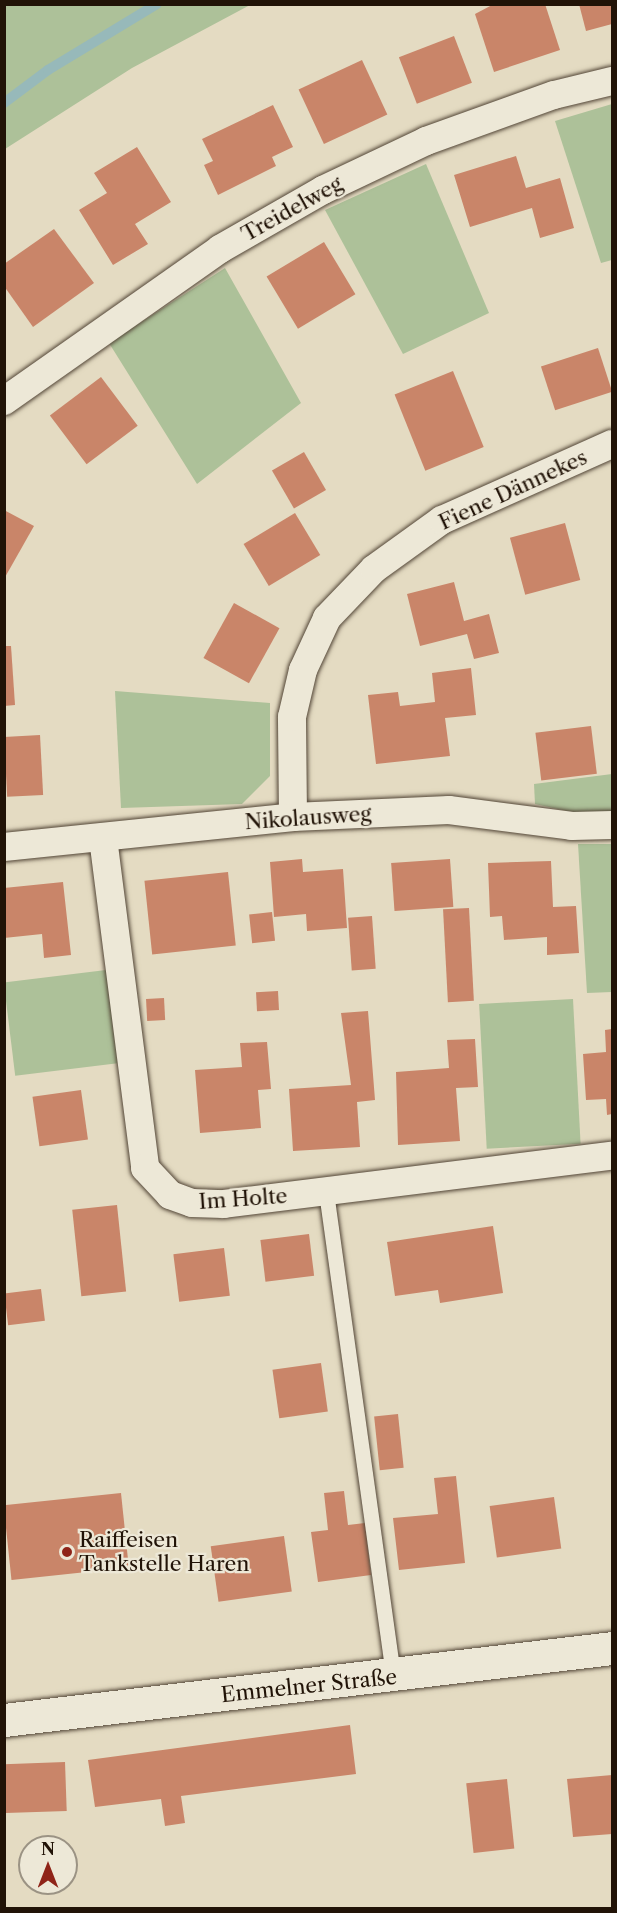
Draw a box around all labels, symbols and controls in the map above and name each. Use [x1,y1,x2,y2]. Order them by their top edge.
street label: Treidelweg [237,171,347,247]
street label: Fiene Dännekes [435,445,591,535]
street label: Nikolausweg [244,801,372,835]
street label: Im Holte [198,1183,288,1215]
place label: Raiffeisen Tankstelle Haren [79,1527,249,1577]
marker: Raiffeisen Tankstelle Haren [60,1545,74,1559]
street label: Emmelner Straße [220,1664,398,1708]
north arrow [18,1835,78,1895]
text: N [41,1839,55,1859]

